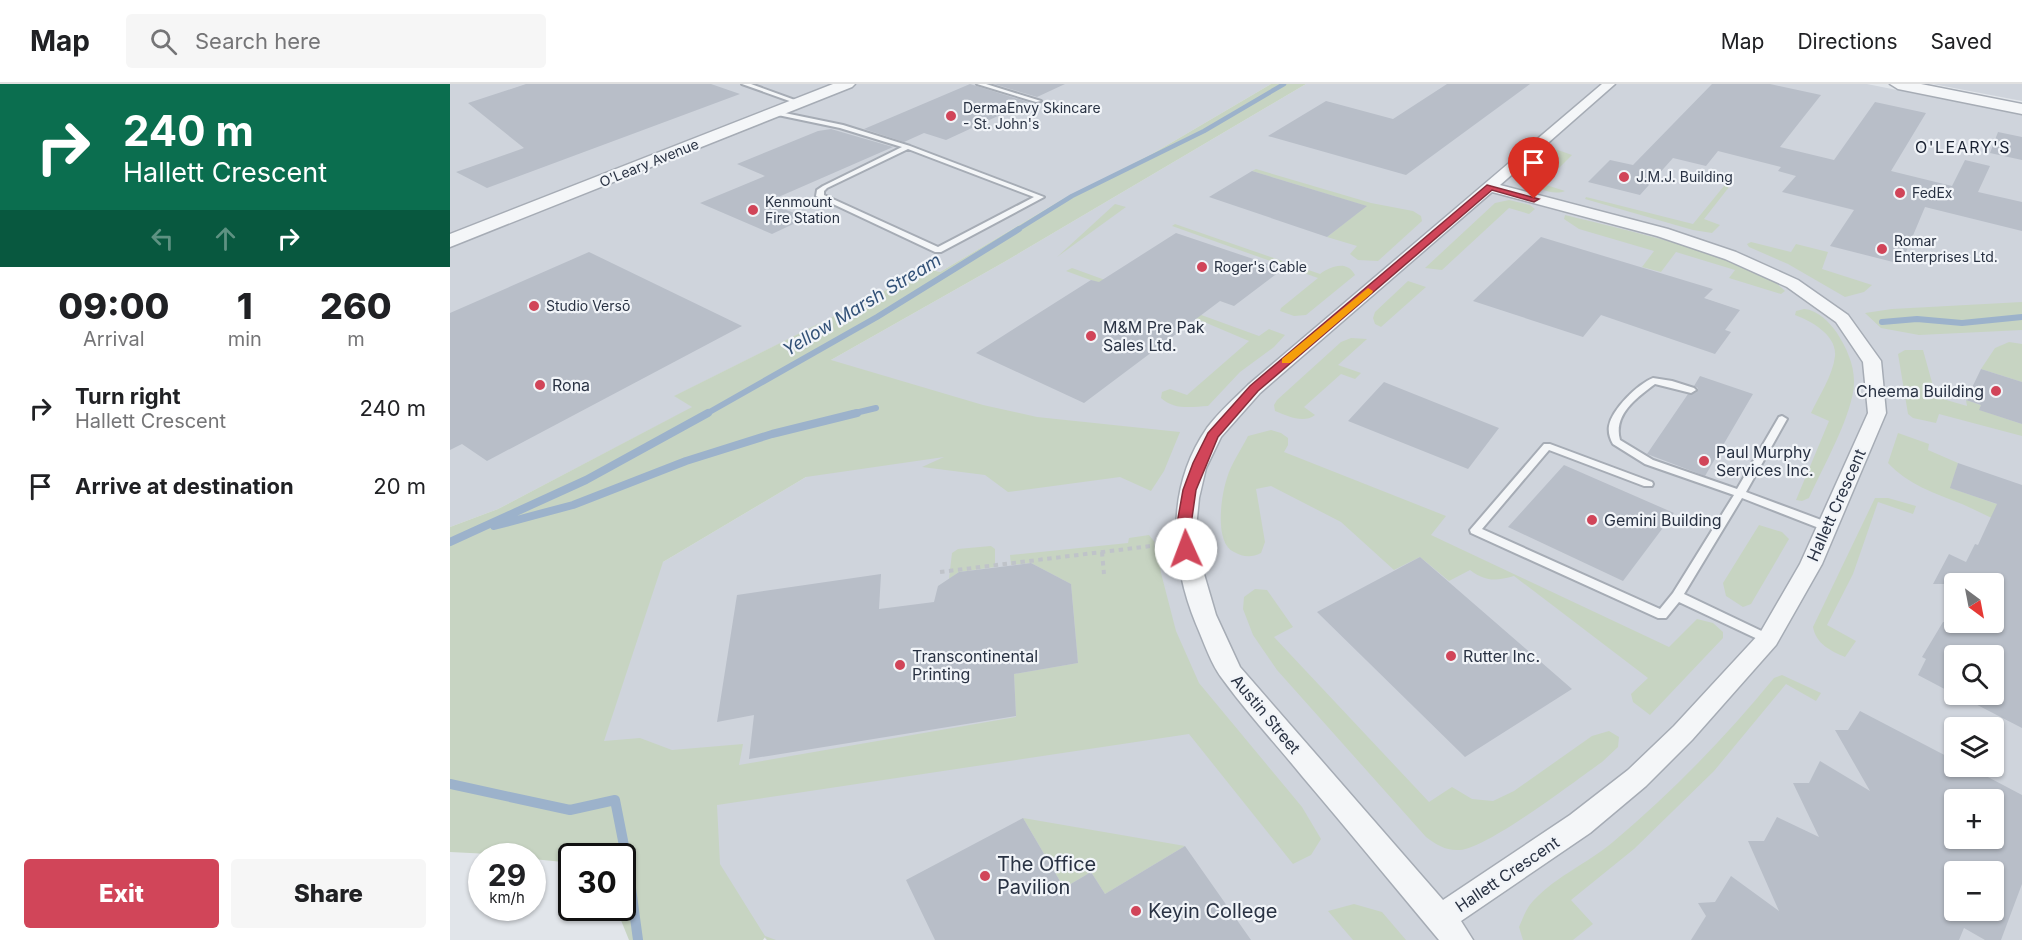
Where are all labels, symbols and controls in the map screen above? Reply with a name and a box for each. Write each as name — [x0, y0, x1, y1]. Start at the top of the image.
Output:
search box — [126, 14, 546, 68]
text: Map — [30, 24, 90, 58]
icon: search — [147, 25, 180, 58]
text: Search here — [195, 28, 321, 54]
text: Map — [1721, 29, 1764, 54]
text: Directions — [1797, 29, 1898, 54]
text: Saved — [1931, 29, 1992, 54]
place label: DermaEnvy Skincare - St. John's — [963, 99, 1101, 132]
text: 240 m — [123, 105, 254, 156]
icon: right — [24, 108, 102, 186]
marker: DermaEnvy Skincare - St. John's — [944, 109, 958, 123]
street label: O'Leary Avenue — [597, 135, 701, 190]
pin — [1508, 137, 1559, 199]
district label: O'LEARY'S — [1915, 137, 2011, 157]
icon: arrive — [1517, 146, 1550, 179]
text: Hallett Crescent — [123, 156, 327, 189]
place label: J.M.J. Building — [1636, 168, 1733, 185]
marker: J.M.J. Building — [1617, 170, 1631, 184]
place label: FedEx — [1912, 184, 1953, 201]
marker: FedEx — [1893, 186, 1907, 200]
place label: Kenmount Fire Station — [765, 193, 840, 226]
marker: Kenmount Fire Station — [746, 203, 760, 217]
icon: left — [146, 222, 179, 255]
icon: ahead — [209, 222, 242, 255]
icon: right — [272, 222, 305, 255]
place label: Romar Enterprises Ltd. — [1894, 232, 1998, 265]
marker: Romar Enterprises Ltd. — [1875, 242, 1889, 256]
water label: Yellow Marsh Stream — [779, 249, 945, 360]
place label: Roger's Cable — [1214, 258, 1307, 275]
marker: Roger's Cable — [1195, 260, 1209, 274]
text: 09:00 — [58, 284, 169, 328]
text: 1 — [237, 284, 253, 328]
text: 260 — [320, 284, 392, 328]
place label: Studio Versō — [546, 297, 630, 314]
marker: Studio Versō — [527, 299, 541, 313]
place label: M&M Pre Pak Sales Ltd. — [1103, 317, 1205, 355]
text: Arrival — [83, 327, 145, 351]
text: min — [228, 327, 262, 351]
text: m — [347, 327, 365, 351]
marker: M&M Pre Pak Sales Ltd. — [1084, 329, 1098, 343]
place label: Rona — [552, 375, 590, 395]
marker: Rona — [533, 378, 547, 392]
place label: Cheema Building — [1856, 381, 1984, 401]
text: Turn right — [75, 383, 181, 409]
marker: Cheema Building — [1989, 384, 2003, 398]
icon: right — [24, 392, 57, 425]
text: 240 m — [359, 395, 426, 421]
text: Hallett Crescent — [75, 409, 226, 433]
place label: Paul Murphy Services Inc. — [1716, 442, 1814, 480]
street label: Hallett Crescent — [1802, 446, 1870, 564]
marker: Paul Murphy Services Inc. — [1697, 454, 1711, 468]
icon: arrive — [24, 470, 57, 503]
text: Arrive at destination — [75, 473, 294, 499]
text: 20 m — [373, 473, 426, 499]
place label: Gemini Building — [1604, 510, 1722, 530]
marker: Gemini Building — [1585, 513, 1599, 527]
position arrow — [1154, 517, 1218, 581]
north arrow — [1944, 573, 2004, 633]
map controls — [1944, 573, 2004, 921]
button: search — [1944, 645, 2004, 705]
place label: Transcontinental Printing — [912, 646, 1038, 684]
place label: Rutter Inc. — [1463, 646, 1540, 666]
marker: Rutter Inc. — [1444, 649, 1458, 663]
marker: Transcontinental Printing — [893, 658, 907, 672]
street label: Austin Street — [1227, 670, 1305, 758]
button: layers — [1944, 717, 2004, 777]
button: + — [1944, 789, 2004, 849]
street label: Hallett Crescent — [1451, 832, 1563, 916]
speed limit sign: 30 — [558, 843, 636, 921]
place label: The Office Pavilion — [997, 852, 1096, 899]
text: 29 — [488, 857, 526, 893]
button: Exit — [24, 859, 219, 928]
button: Share — [231, 859, 426, 928]
button: − — [1944, 861, 2004, 921]
marker: The Office Pavilion — [978, 869, 992, 883]
text: km/h — [489, 888, 525, 907]
place label: Keyin College — [1148, 899, 1277, 923]
marker: Keyin College — [1129, 904, 1143, 918]

